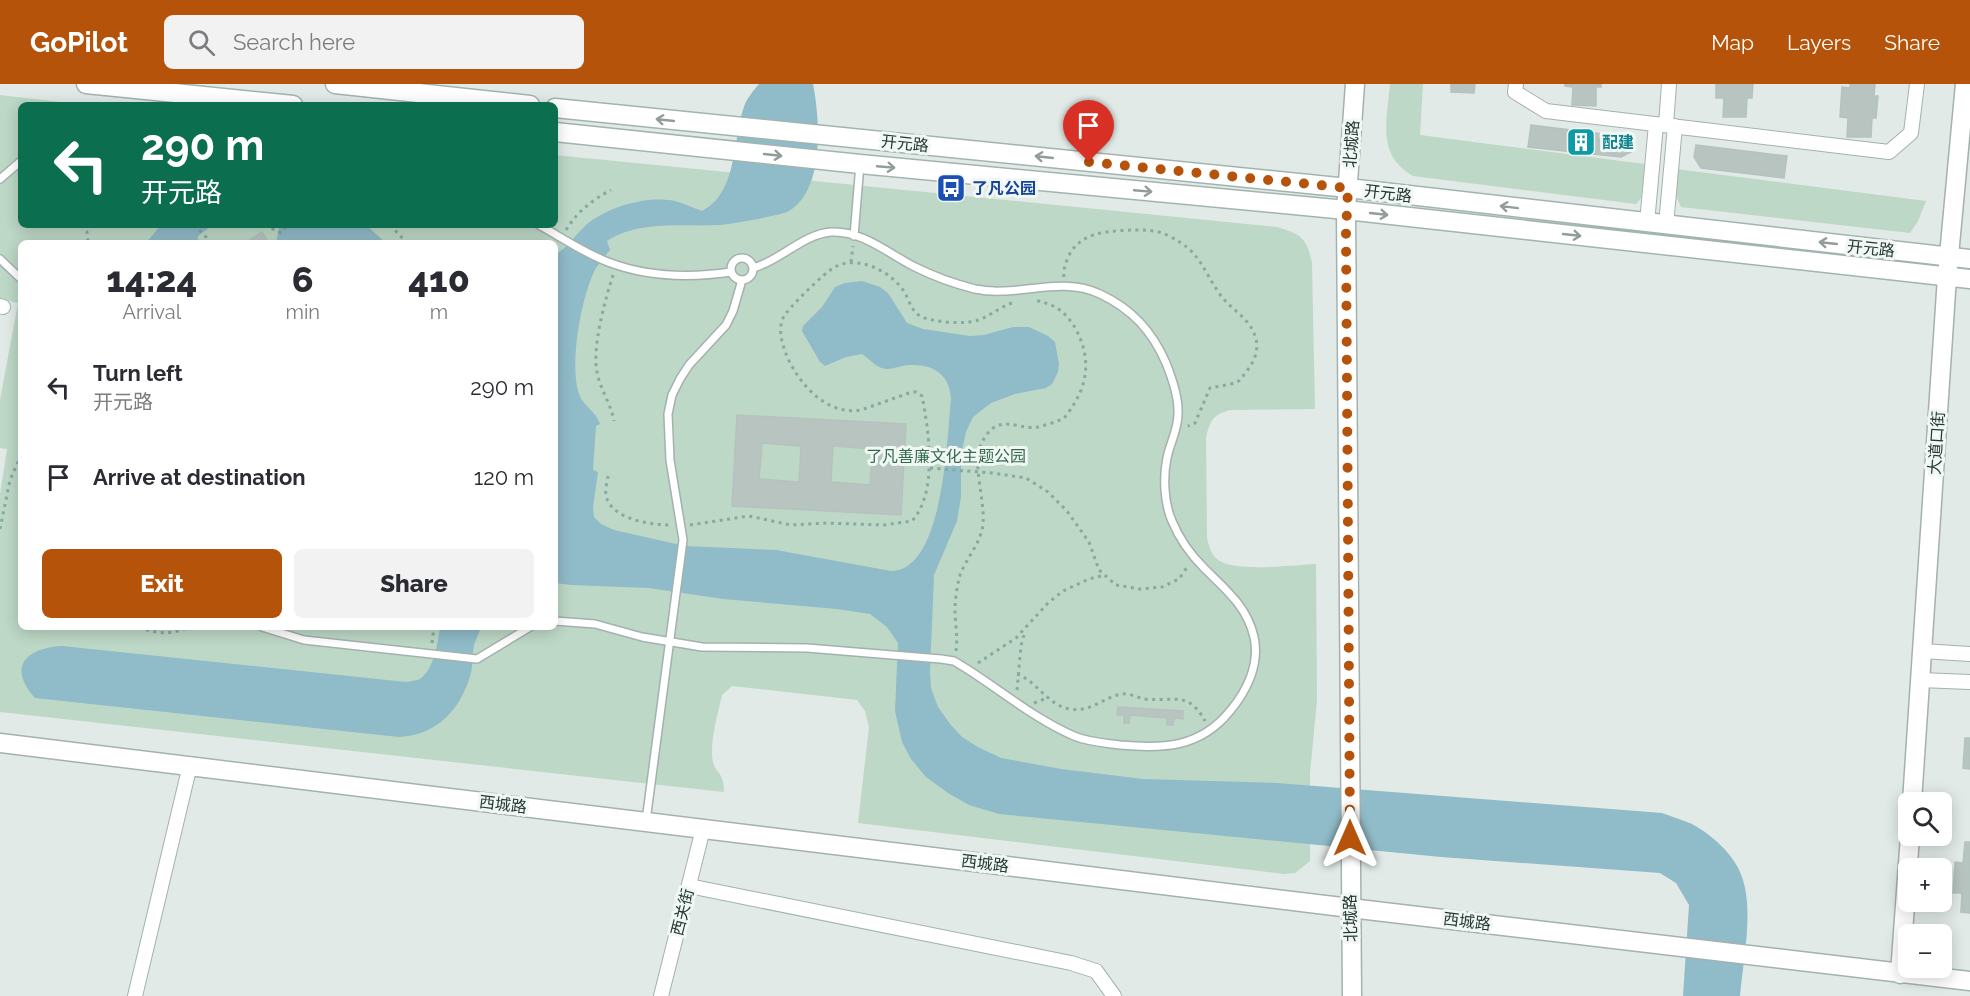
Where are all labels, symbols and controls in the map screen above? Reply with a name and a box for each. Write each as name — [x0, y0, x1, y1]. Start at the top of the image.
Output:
search box — [164, 15, 584, 69]
text: GoPilot — [30, 26, 128, 59]
icon: search — [185, 26, 218, 59]
text: Search here — [233, 29, 355, 55]
text: Map — [1711, 30, 1754, 55]
text: Layers — [1787, 30, 1851, 55]
text: Share — [1884, 30, 1940, 55]
pin — [1063, 100, 1114, 162]
icon: arrive — [1072, 109, 1105, 142]
one-way arrow — [655, 114, 675, 125]
street label: 北城路 — [1340, 119, 1363, 169]
text: 290 m — [141, 121, 264, 170]
icon: left — [42, 126, 120, 204]
building icon: 配建 — [1565, 126, 1597, 158]
street label: 开元路 — [880, 132, 930, 155]
place label: 配建 — [1602, 133, 1634, 152]
one-way arrow — [762, 150, 782, 161]
one-way arrow — [1035, 152, 1055, 163]
one-way arrow — [875, 162, 895, 173]
bus stop icon: 了凡公园 — [935, 172, 967, 204]
text: 开元路 — [141, 177, 222, 208]
place label: 了凡公园 — [972, 179, 1036, 198]
street label: 开元路 — [1363, 181, 1413, 206]
one-way arrow — [1132, 186, 1152, 197]
one-way arrow — [1500, 201, 1520, 212]
one-way arrow — [1368, 208, 1388, 219]
one-way arrow — [1562, 230, 1582, 241]
one-way arrow — [1819, 237, 1839, 248]
street label: 开元路 — [1846, 237, 1896, 260]
text: 14:24 — [106, 258, 197, 300]
text: 6 — [292, 258, 314, 300]
text: 410 — [408, 258, 470, 300]
text: Arrival — [122, 300, 181, 324]
text: min — [286, 300, 320, 324]
text: m — [430, 300, 448, 324]
text: Turn left — [93, 360, 183, 386]
icon: left — [42, 371, 75, 404]
text: 290 m — [470, 374, 534, 400]
text: 开元路 — [93, 390, 153, 414]
street label: 大道口街 — [1925, 410, 1948, 476]
park label: 了凡善廉文化主题公园 — [866, 447, 1026, 466]
icon: arrive — [42, 461, 75, 494]
text: Arrive at destination — [93, 464, 306, 490]
text: 120 m — [474, 464, 534, 490]
button: Exit — [42, 549, 282, 618]
button: Share — [294, 549, 534, 618]
street label: 西城路 — [478, 792, 528, 817]
map controls — [1898, 792, 1952, 978]
button: search — [1898, 792, 1952, 846]
position arrow — [1318, 806, 1382, 870]
street label: 西城路 — [960, 851, 1010, 876]
button: + — [1898, 858, 1952, 912]
street label: 西关街 — [667, 887, 698, 938]
street label: 北城路 — [1341, 894, 1360, 942]
street label: 西城路 — [1442, 909, 1492, 934]
button: − — [1898, 924, 1952, 978]

